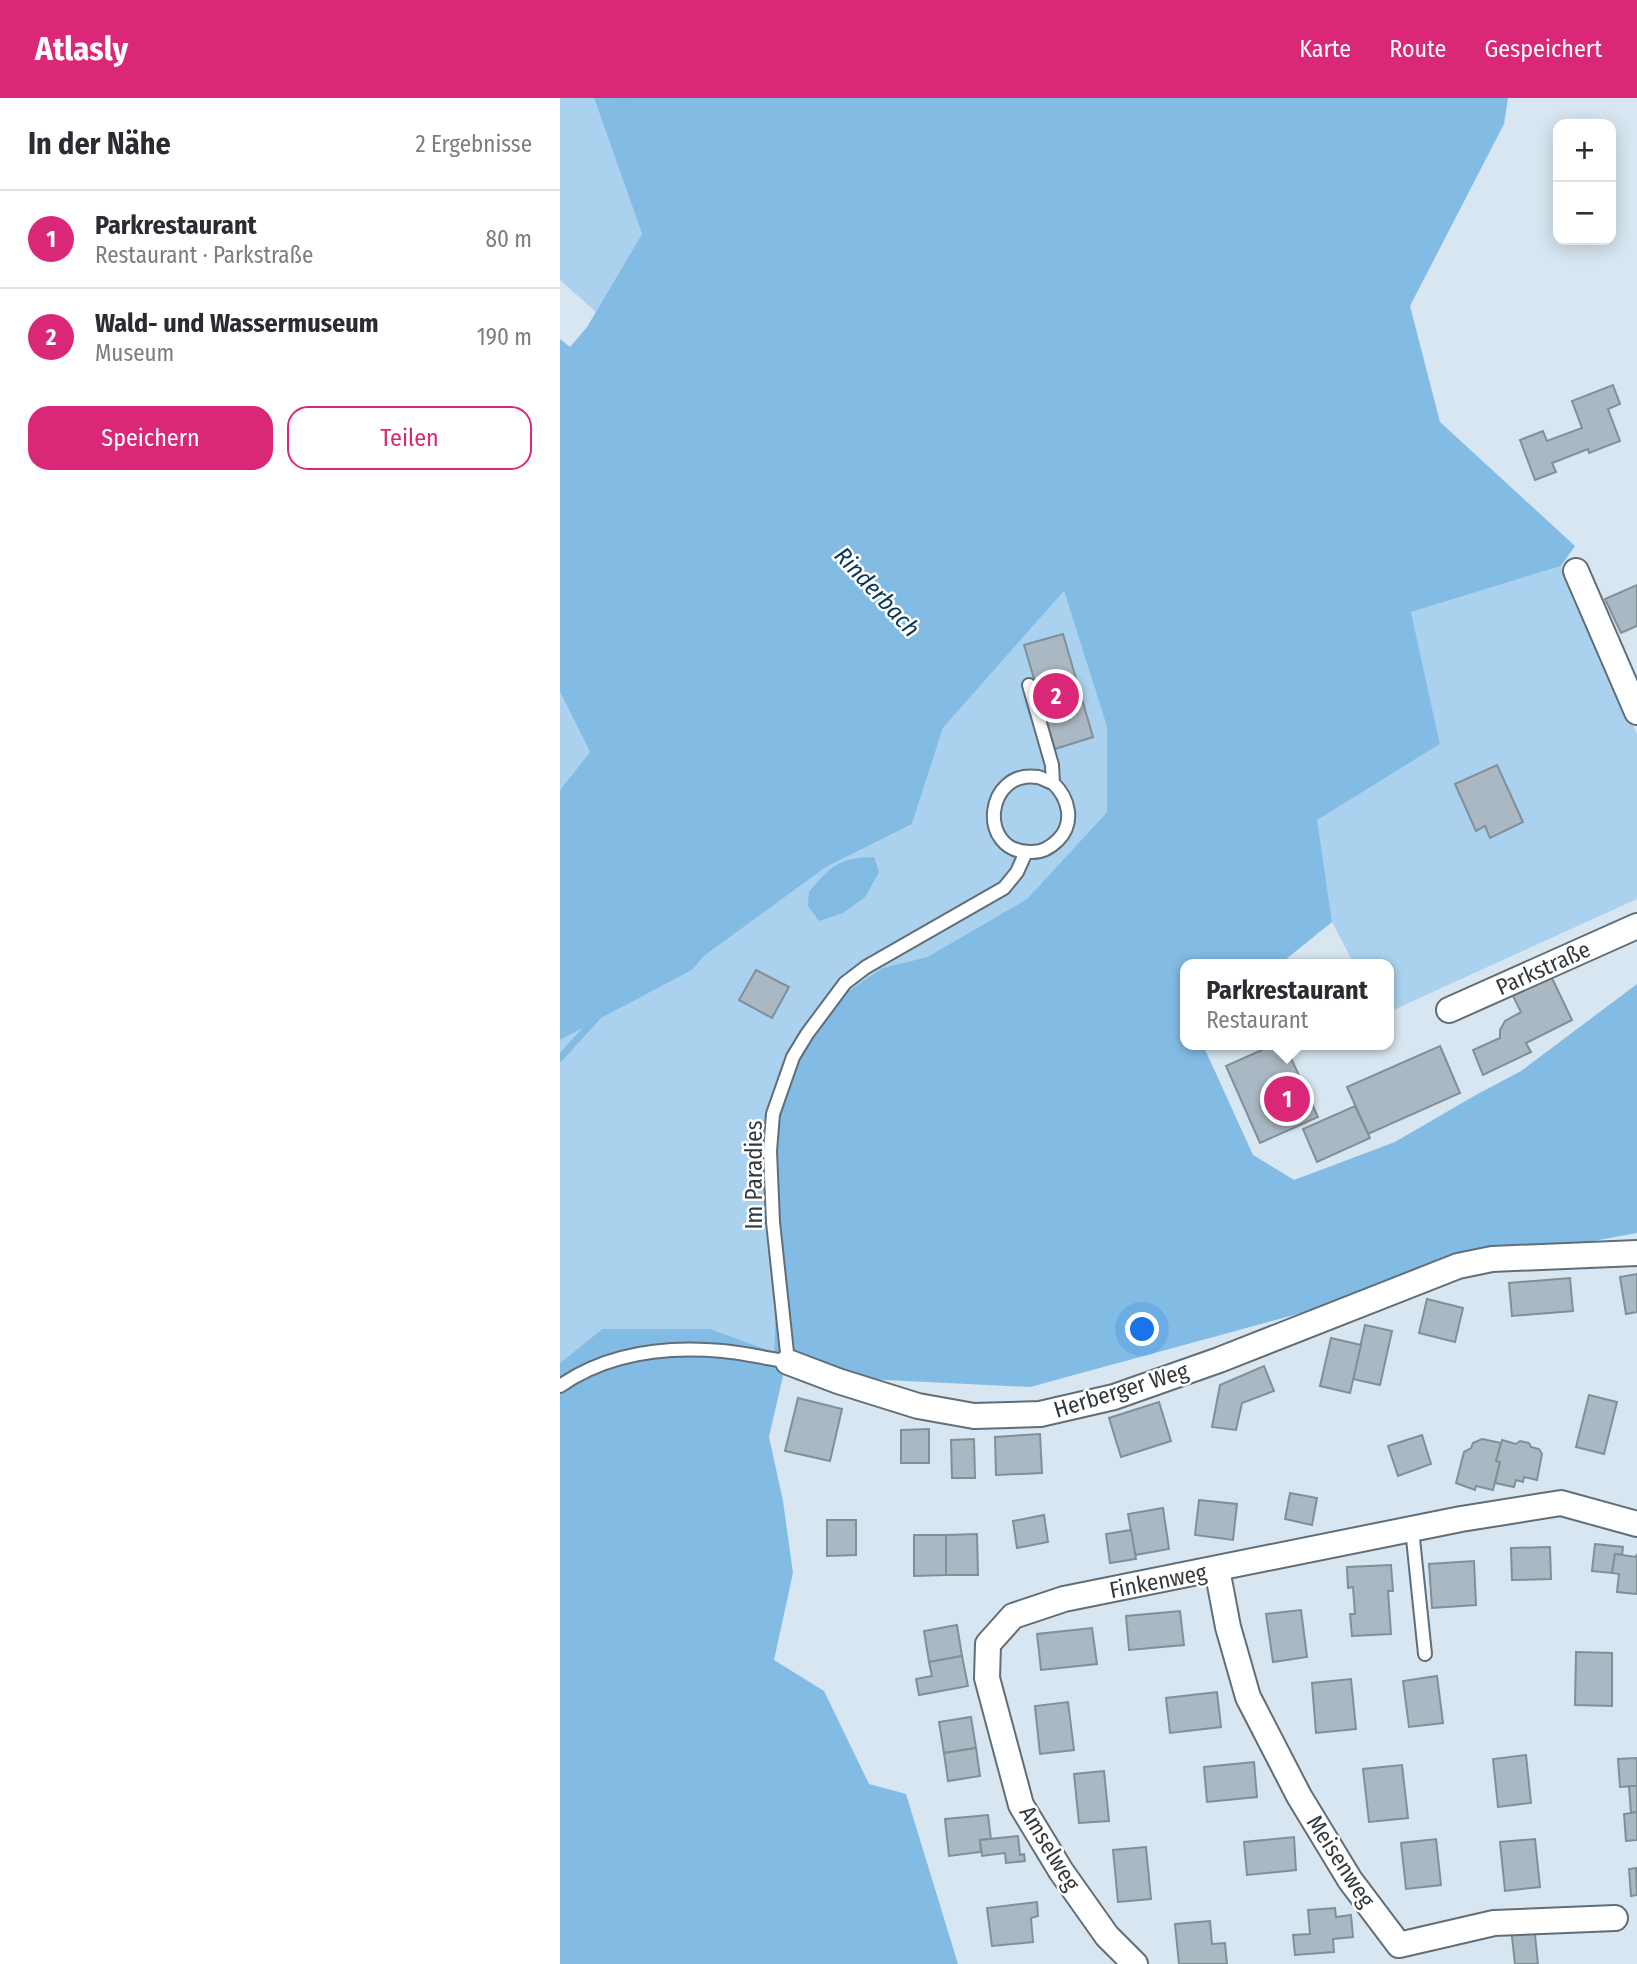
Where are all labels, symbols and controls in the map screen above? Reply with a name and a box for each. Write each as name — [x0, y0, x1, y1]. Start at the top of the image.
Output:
text: Atlasly — [35, 29, 128, 69]
text: Karte — [1299, 35, 1351, 63]
text: Route — [1389, 35, 1446, 63]
text: Gespeichert — [1484, 35, 1602, 63]
map controls — [1553, 119, 1616, 245]
button: + — [1553, 119, 1616, 182]
text: In der Nähe — [28, 126, 171, 162]
text: 2 Ergebnisse — [415, 130, 532, 158]
button: − — [1553, 182, 1616, 245]
text: Parkrestaurant — [95, 210, 257, 241]
text: 1 — [46, 225, 56, 253]
text: 80 m — [485, 225, 532, 253]
text: Restaurant · Parkstraße — [95, 241, 313, 269]
text: Wald- und Wassermuseum — [95, 308, 379, 339]
text: 2 — [46, 323, 56, 351]
text: 190 m — [477, 323, 532, 351]
text: Museum — [95, 339, 174, 367]
button: Speichern — [28, 406, 273, 470]
button: Teilen — [287, 406, 532, 470]
water label: Rinderbach — [829, 542, 925, 642]
pin: 2 — [1033, 670, 1079, 722]
street label: Parkstraße — [1491, 935, 1595, 1001]
popup — [1180, 959, 1394, 1050]
text: Parkrestaurant — [1206, 975, 1368, 1006]
text: Restaurant — [1206, 1006, 1308, 1034]
pin: 1 — [1264, 1073, 1310, 1125]
street label: Im Paradies — [740, 1120, 768, 1230]
your location — [1125, 1312, 1159, 1346]
street label: Herberger Weg — [1050, 1356, 1192, 1424]
street label: Finkenweg — [1107, 1558, 1209, 1604]
street label: Amselweg — [1014, 1800, 1086, 1896]
street label: Meisenweg — [1301, 1810, 1381, 1912]

